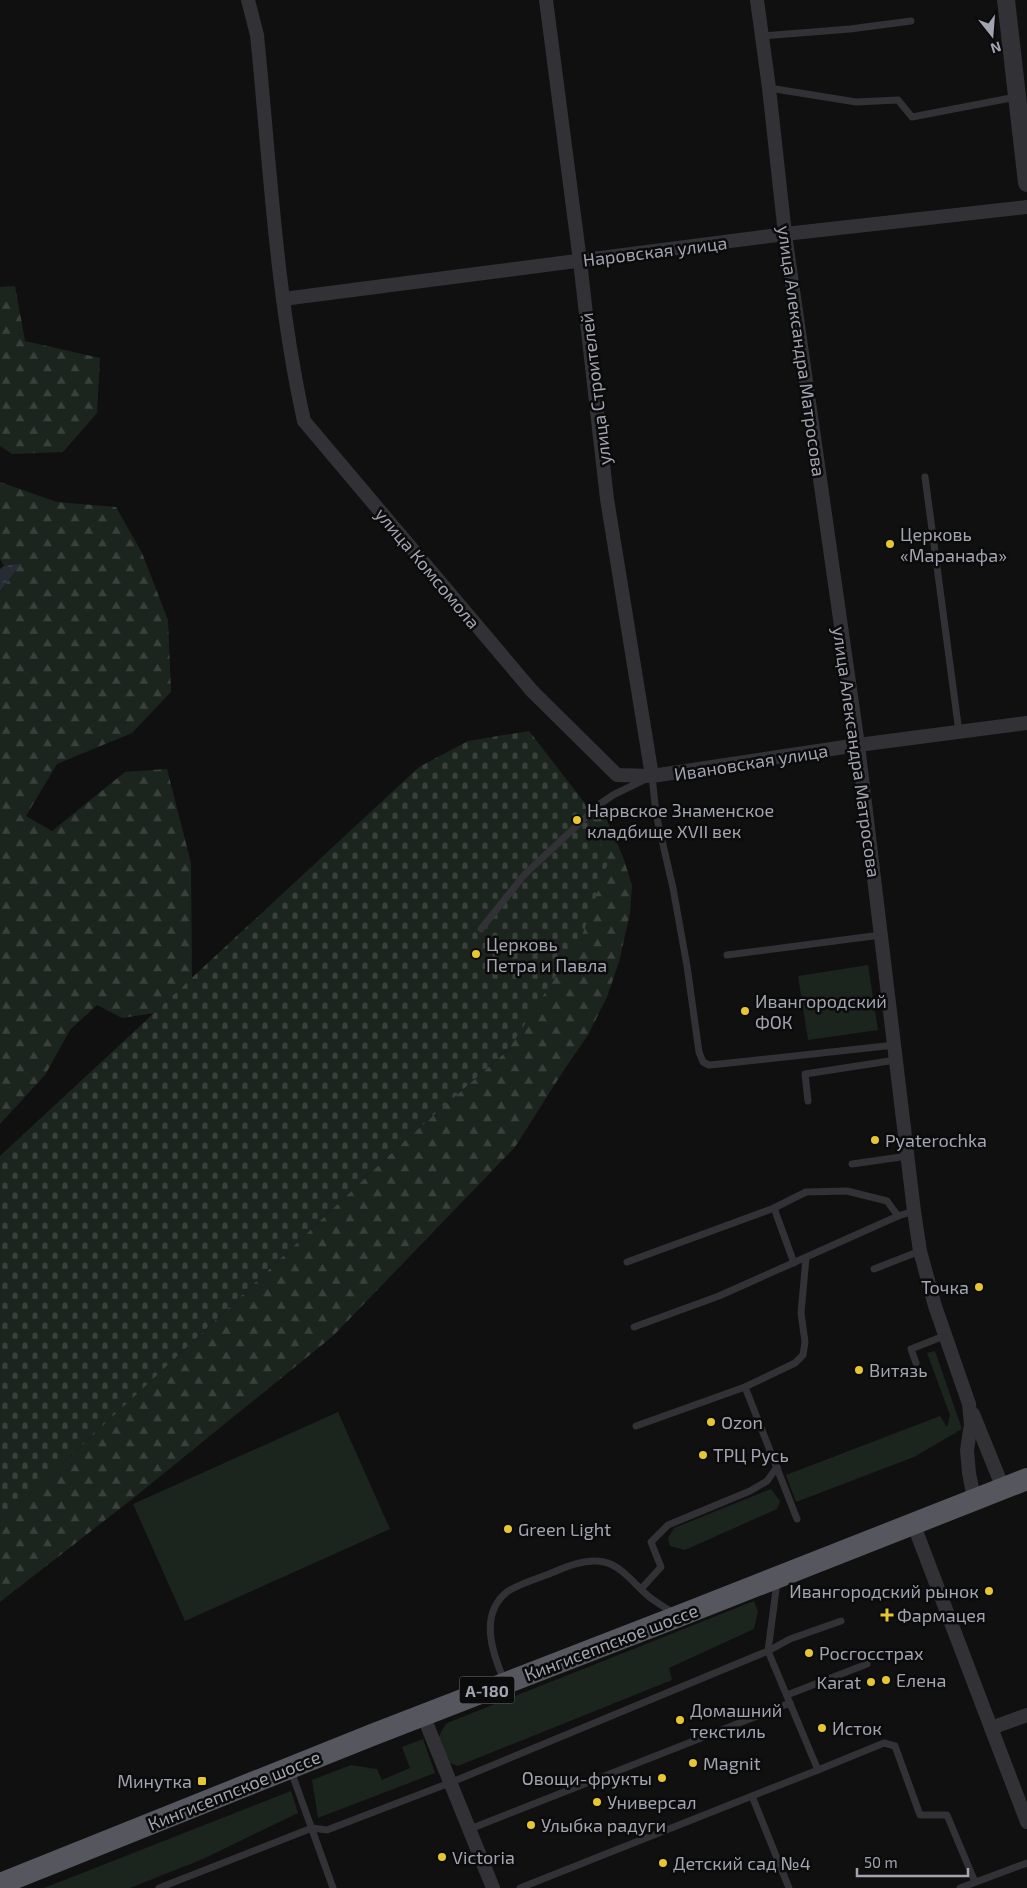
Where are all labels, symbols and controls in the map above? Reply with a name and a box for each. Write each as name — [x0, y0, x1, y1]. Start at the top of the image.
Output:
north arrow — [967, 10, 1017, 60]
text: N — [989, 38, 1003, 58]
street label: улица Александра Матросова — [773, 224, 831, 478]
street label: Наровская улица — [582, 231, 728, 271]
street label: улица Строителей — [575, 311, 615, 467]
street label: улица Комсомола — [371, 503, 485, 633]
place label: Церковь «Маранафа» — [900, 523, 1007, 566]
marker: Церковь «Маранафа» — [884, 538, 896, 550]
street label: улица Александра Матросова — [828, 625, 886, 879]
street label: Ивановская улица — [672, 739, 830, 785]
place label: Нарвское Знаменское кладбище XVII век — [587, 799, 774, 842]
marker: Нарвское Знаменское кладбище XVII век — [571, 814, 583, 826]
place label: Церковь Петра и Павла — [486, 933, 607, 976]
marker: Церковь Петра и Павла — [470, 948, 482, 960]
place label: Ивангородский ФОК — [755, 990, 887, 1033]
marker: Ивангородский ФОК — [739, 1005, 751, 1017]
place label: Pyaterochka — [885, 1129, 987, 1151]
marker: Pyaterochka — [869, 1134, 881, 1146]
place label: Точка — [921, 1276, 969, 1298]
marker: Точка — [973, 1281, 985, 1293]
place label: Витязь — [869, 1359, 928, 1381]
marker: Витязь — [853, 1364, 865, 1376]
place label: Ozon — [721, 1411, 763, 1433]
marker: Ozon — [705, 1416, 717, 1428]
place label: ТРЦ Русь — [713, 1444, 789, 1466]
marker: ТРЦ Русь — [697, 1449, 709, 1461]
place label: Green Light — [518, 1518, 611, 1540]
marker: Green Light — [502, 1523, 514, 1535]
place label: Ивангородский рынок — [789, 1580, 979, 1602]
marker: Ивангородский рынок — [983, 1585, 995, 1597]
street label: Кингисеппское шоссе — [521, 1599, 701, 1685]
place label: Фармацея — [897, 1604, 986, 1626]
marker: Фармацея — [881, 1609, 893, 1621]
place label: Росгосстрах — [819, 1642, 924, 1664]
marker: Росгосстрах — [803, 1647, 815, 1659]
place label: Елена — [896, 1669, 946, 1691]
place label: Karat — [817, 1671, 861, 1693]
marker: Елена — [880, 1674, 892, 1686]
road number: А-180 — [460, 1676, 514, 1704]
marker: Karat — [865, 1676, 877, 1688]
place label: Домашний текстиль — [690, 1699, 782, 1742]
marker: Домашний текстиль — [674, 1714, 686, 1726]
place label: Исток — [832, 1717, 882, 1739]
marker: Исток — [816, 1722, 828, 1734]
street label: Кингисеппское шоссе — [144, 1745, 324, 1835]
place label: Magnit — [703, 1752, 761, 1774]
marker: Magnit — [687, 1757, 699, 1769]
place label: Овощи-фрукты — [522, 1767, 652, 1789]
place label: Минутка — [117, 1770, 192, 1792]
marker: Овощи-фрукты — [656, 1772, 668, 1784]
marker: Минутка — [196, 1775, 208, 1787]
place label: Универсал — [607, 1791, 697, 1813]
marker: Универсал — [591, 1796, 603, 1808]
place label: Улыбка радуги — [541, 1814, 666, 1836]
marker: Улыбка радуги — [525, 1819, 537, 1831]
place label: Victoria — [452, 1846, 515, 1868]
scale bar — [857, 1846, 968, 1878]
marker: Victoria — [436, 1851, 448, 1863]
place label: Детский сад №4 — [673, 1852, 811, 1874]
text: 50 m — [864, 1853, 898, 1871]
marker: Детский сад №4 — [657, 1857, 669, 1869]

